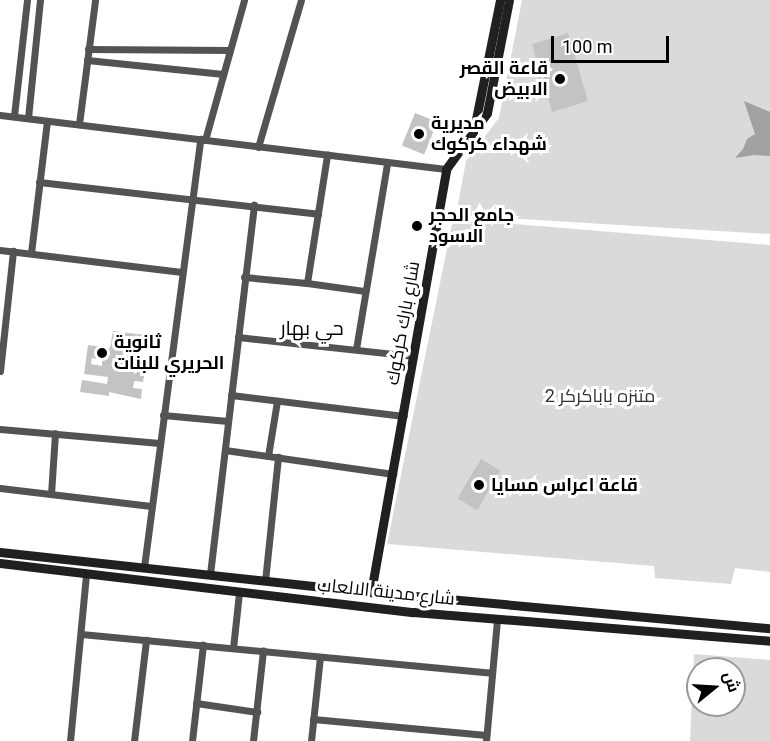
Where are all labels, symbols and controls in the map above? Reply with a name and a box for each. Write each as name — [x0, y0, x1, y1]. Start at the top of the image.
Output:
scale bar — [554, 24, 672, 62]
text: 100 m — [562, 36, 613, 57]
place label: قاعة القصر الابيض — [460, 58, 548, 100]
marker: قاعة القصر الابيض — [553, 72, 567, 86]
place label: مديرية شهداء كركوك — [431, 113, 547, 156]
marker: مديرية شهداء كركوك — [412, 127, 426, 141]
place label: جامع الحجر الاسود — [429, 205, 514, 248]
marker: جامع الحجر الاسود — [410, 219, 424, 233]
street label: شارع بارك كركوك — [381, 259, 425, 387]
district label: حي بهار — [280, 316, 344, 340]
place label: ثانوية الحريري للبنات — [114, 332, 224, 374]
marker: ثانوية الحريري للبنات — [95, 346, 109, 360]
park label: متنزه باباكركر 2 — [545, 385, 655, 407]
place label: قاعة اعراس مسايا — [491, 474, 638, 496]
marker: قاعة اعراس مسايا — [472, 478, 486, 492]
street label: شارع مدينة الالعاب — [316, 574, 456, 610]
north arrow — [686, 657, 746, 717]
text: ش — [719, 669, 744, 695]

